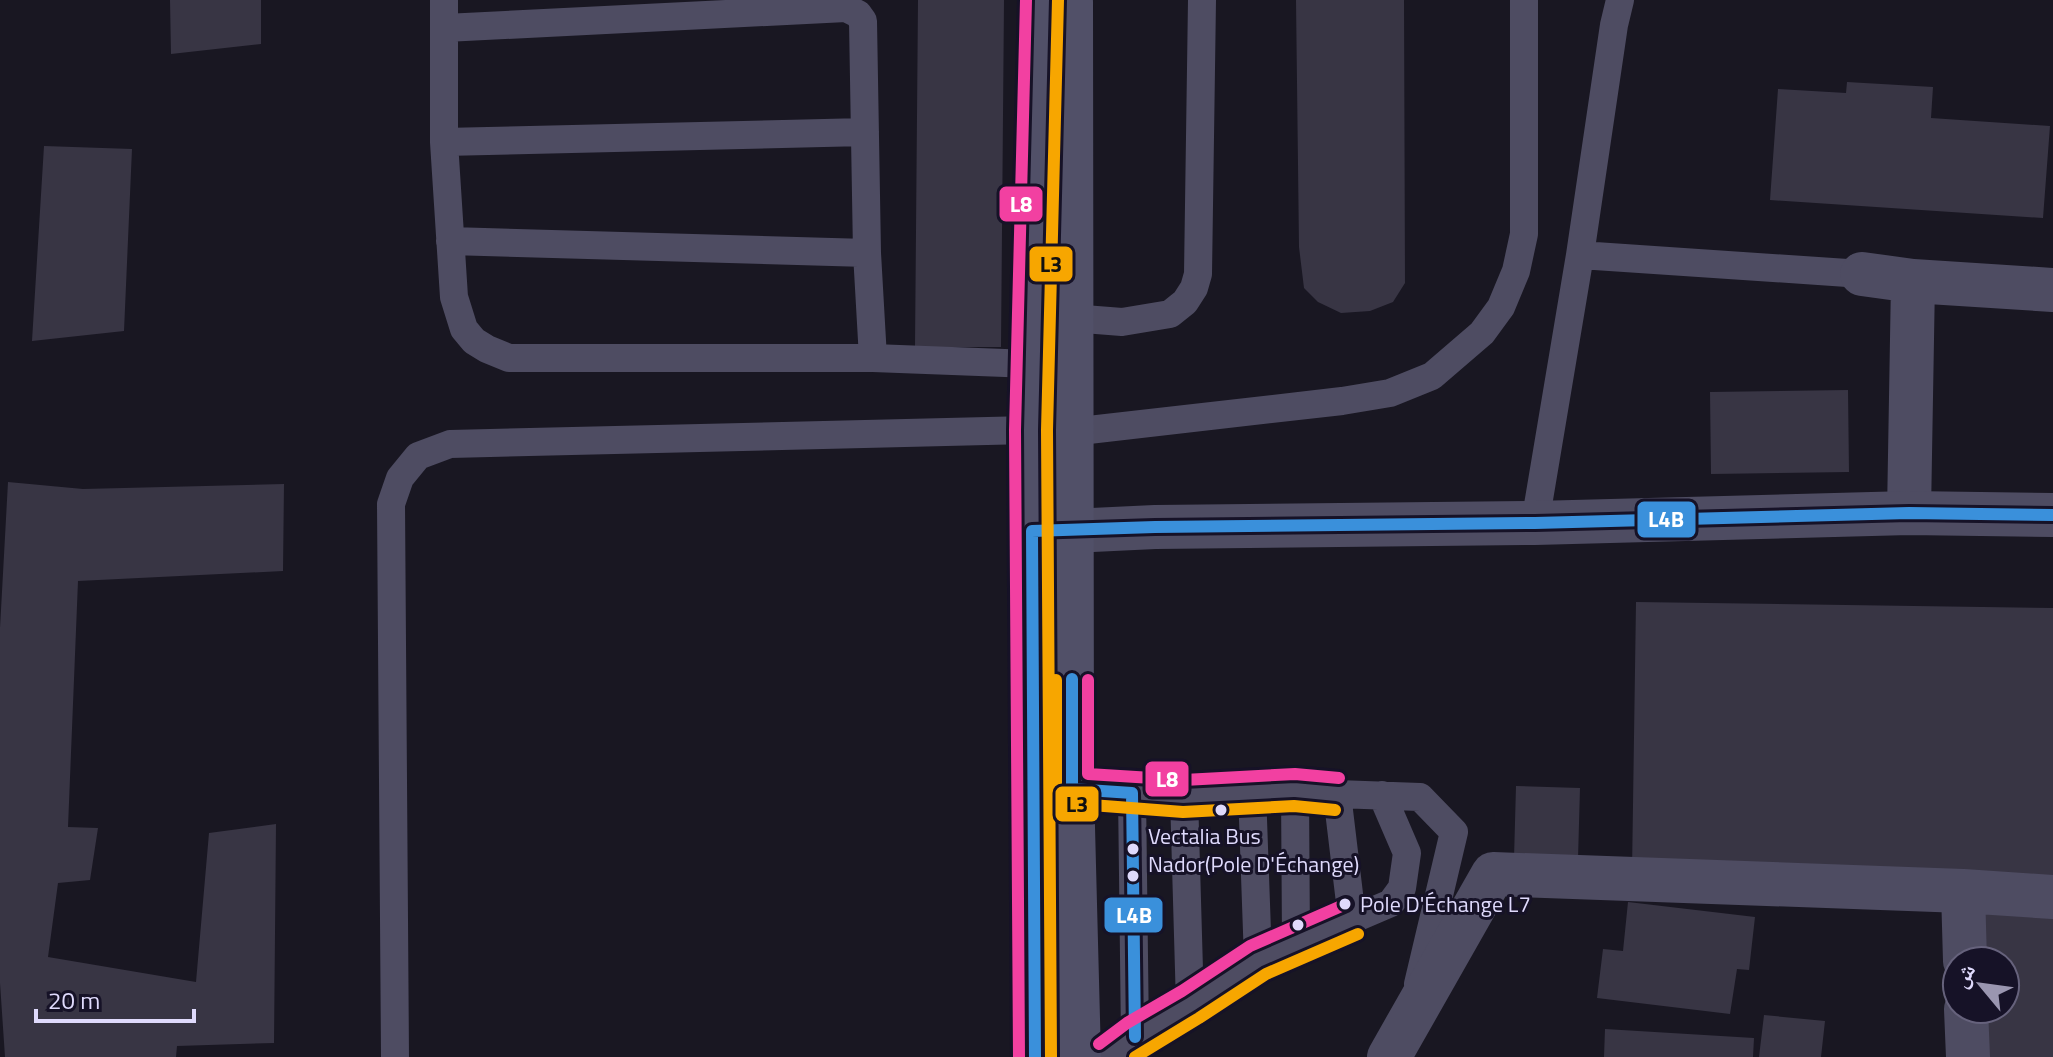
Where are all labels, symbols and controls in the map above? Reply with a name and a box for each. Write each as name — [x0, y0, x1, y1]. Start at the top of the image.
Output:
line badge: L8 — [998, 185, 1044, 223]
text: L8 — [1010, 187, 1032, 221]
line badge: L3 — [1028, 245, 1074, 283]
text: L3 — [1040, 247, 1062, 281]
line badge: L4B — [1636, 500, 1697, 539]
text: L4B — [1648, 502, 1684, 536]
line badge: L8 — [1144, 760, 1190, 798]
text: L8 — [1156, 762, 1178, 796]
line badge: L3 — [1054, 785, 1100, 823]
text: L3 — [1066, 787, 1088, 821]
unlabelled marker — [1213, 802, 1229, 818]
place label: Vectalia Bus Nador(Pole D'Échange) — [1148, 819, 1359, 881]
marker: Vectalia Bus Nador(Pole D'Échange) — [1125, 841, 1141, 857]
unlabelled marker — [1125, 868, 1141, 884]
place label: Pole D'Échange L7 — [1360, 887, 1531, 921]
line badge: L4B — [1103, 896, 1164, 934]
marker: Pole D'Échange L7 — [1337, 896, 1353, 912]
text: L4B — [1116, 898, 1152, 932]
unlabelled marker — [1290, 917, 1306, 933]
north arrow — [1941, 945, 2021, 1025]
text: ش — [1943, 957, 1984, 994]
scale bar — [36, 973, 194, 1023]
text: 20 m — [48, 982, 100, 1018]

